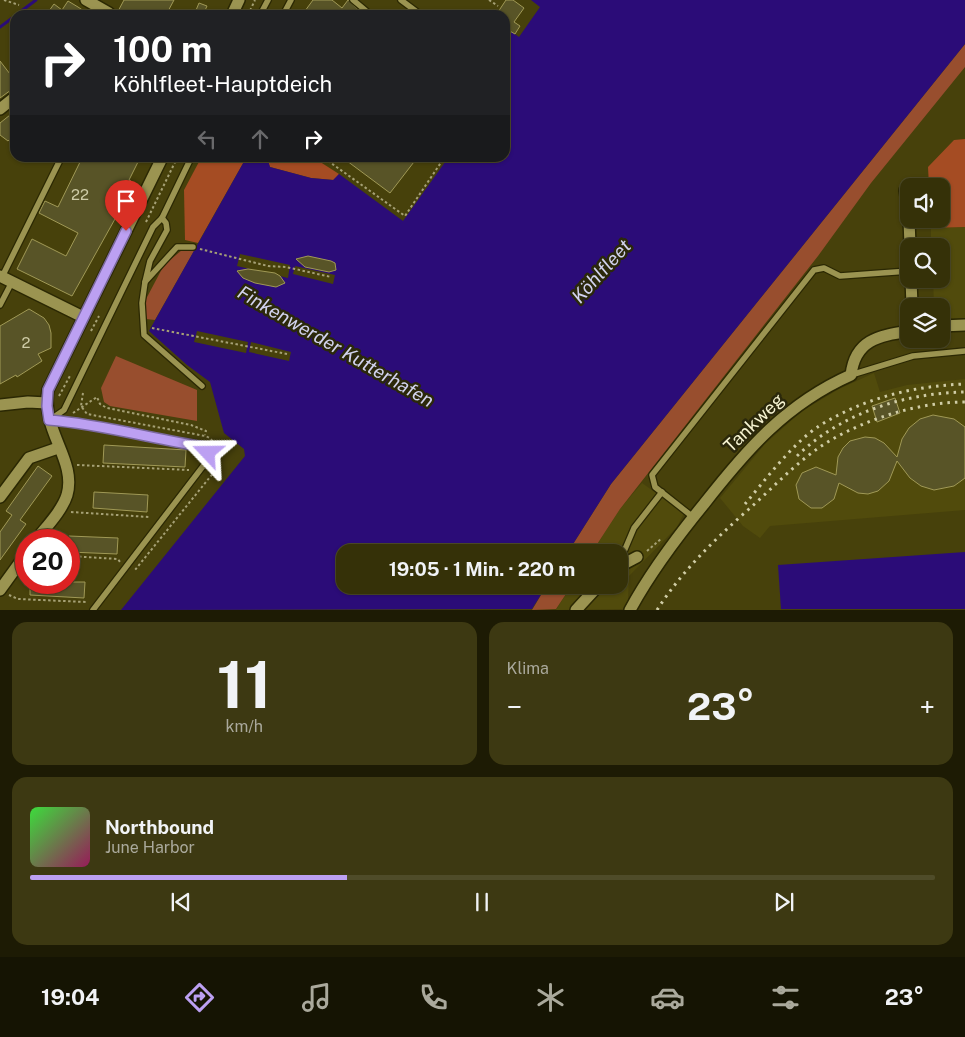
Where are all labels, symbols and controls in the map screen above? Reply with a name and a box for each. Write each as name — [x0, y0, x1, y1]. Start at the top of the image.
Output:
text: 100 m — [113, 29, 212, 70]
icon: right — [30, 30, 95, 95]
text: Köhlfleet-Hauptdeich — [113, 71, 332, 97]
icon: left — [193, 125, 221, 153]
icon: ahead — [246, 125, 274, 153]
icon: right — [299, 125, 327, 153]
map controls — [900, 178, 950, 348]
button: sound — [900, 178, 950, 228]
pin — [105, 180, 147, 231]
house number: 22 — [71, 186, 89, 203]
icon: arrive — [112, 187, 140, 215]
water label: Köhlfleet — [567, 235, 635, 307]
button: search — [900, 238, 950, 288]
water label: Finkenwerder Kutterhafen — [234, 281, 438, 411]
button: layers — [900, 298, 950, 348]
house number: 2 — [22, 334, 31, 351]
street label: Tankweg — [719, 389, 788, 456]
position arrow — [181, 426, 233, 478]
speed limit sign: 20 — [15, 529, 80, 594]
text: 19:05 · 1 Min. · 220 m — [389, 558, 575, 580]
text: 11 — [216, 646, 272, 723]
text: Klima — [507, 659, 549, 678]
text: 23° — [687, 684, 754, 729]
text: − — [507, 690, 522, 723]
text: + — [919, 690, 935, 723]
text: km/h — [225, 717, 263, 736]
text: Northbound — [105, 816, 214, 838]
text: June Harbor — [105, 838, 195, 857]
icon: previous — [167, 888, 195, 916]
icon: pause — [468, 888, 496, 916]
icon: next — [770, 888, 798, 916]
icon: directions — [182, 980, 217, 1015]
icon: music — [299, 980, 334, 1015]
icon: phone — [416, 980, 451, 1015]
icon: climate — [533, 980, 568, 1015]
icon: car — [650, 980, 685, 1015]
icon: filters — [768, 980, 803, 1015]
text: 19:04 — [41, 984, 99, 1010]
text: 23° — [885, 984, 924, 1010]

